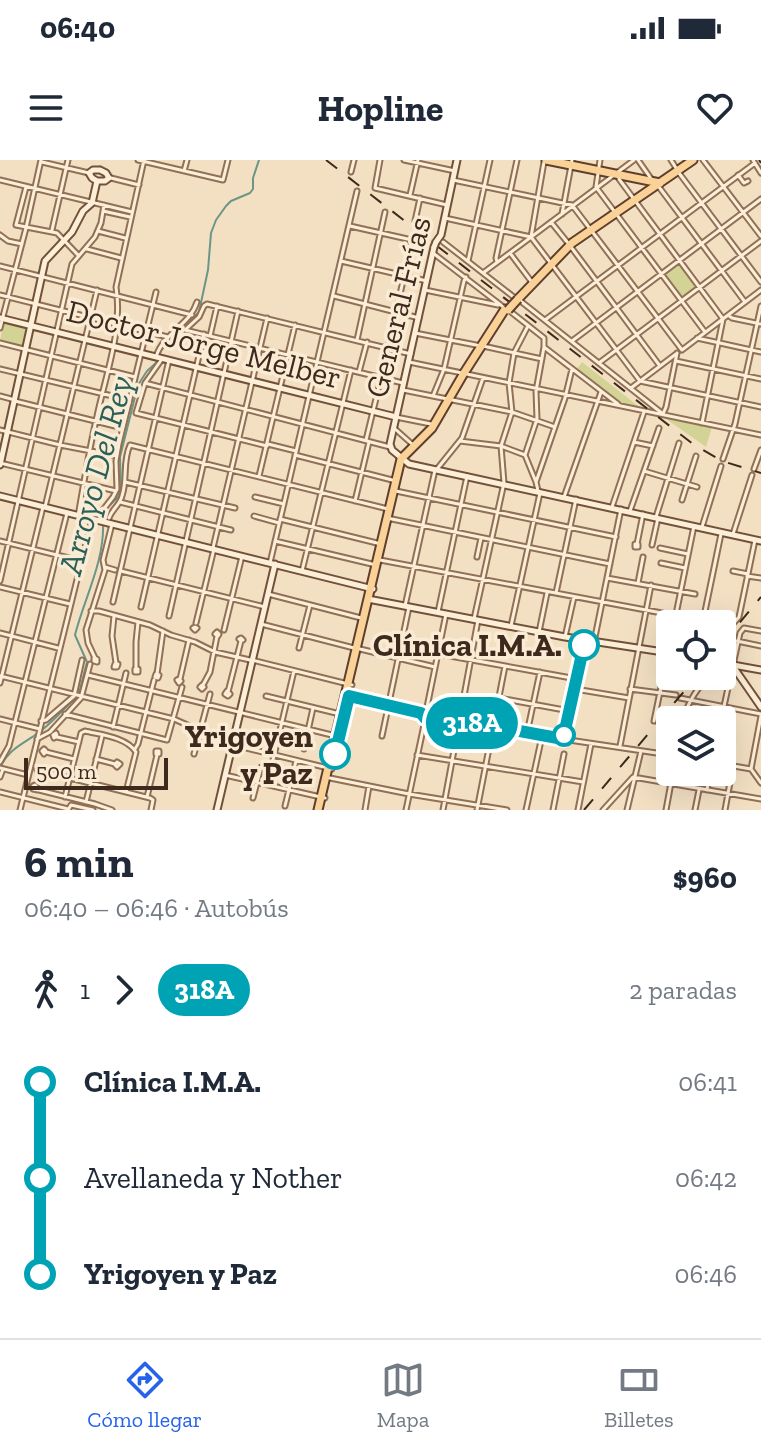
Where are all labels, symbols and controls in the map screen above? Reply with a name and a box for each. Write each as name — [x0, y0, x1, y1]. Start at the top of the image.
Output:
text: 06:40 — [40, 10, 115, 46]
icon: menu — [24, 86, 68, 130]
icon: heart — [693, 86, 737, 130]
text: Hopline — [318, 87, 443, 130]
street label: General Frías — [357, 213, 439, 401]
street label: Doctor Jorge Melber — [63, 291, 345, 397]
water label: Arroyo Del Rey — [49, 371, 142, 580]
map controls — [656, 610, 736, 786]
button: locate — [656, 610, 736, 690]
place label: Clínica I.M.A. — [373, 626, 562, 664]
marker: Clínica I.M.A. — [569, 630, 599, 660]
line badge: 318A — [416, 697, 528, 749]
text: 318A — [442, 706, 502, 739]
button: layers — [656, 706, 736, 786]
place label: Yrigoyen y Paz — [185, 717, 313, 792]
unlabelled marker — [553, 724, 575, 746]
marker: Yrigoyen y Paz — [320, 739, 350, 769]
scale bar — [24, 754, 168, 790]
text: 500 m — [36, 758, 97, 785]
text: 6 min — [24, 835, 134, 888]
text: $960 — [673, 860, 737, 896]
text: 06:40 – 06:46 · Autobús — [24, 892, 289, 924]
icon: walk — [24, 968, 68, 1012]
icon: forward — [102, 968, 146, 1012]
text: 318A — [174, 973, 234, 1006]
text: 1 — [80, 974, 90, 1006]
text: 2 paradas — [629, 974, 737, 1006]
text: Clínica I.M.A. — [84, 1064, 261, 1100]
text: 06:41 — [678, 1066, 737, 1098]
text: Avellaneda y Nother — [84, 1160, 343, 1196]
text: 06:42 — [675, 1162, 737, 1194]
text: Yrigoyen y Paz — [84, 1256, 277, 1292]
text: 06:46 — [675, 1258, 737, 1290]
tab: Cómo llegar — [87, 1358, 202, 1433]
tab: Mapa — [377, 1358, 429, 1433]
tab: Billetes — [604, 1358, 674, 1433]

